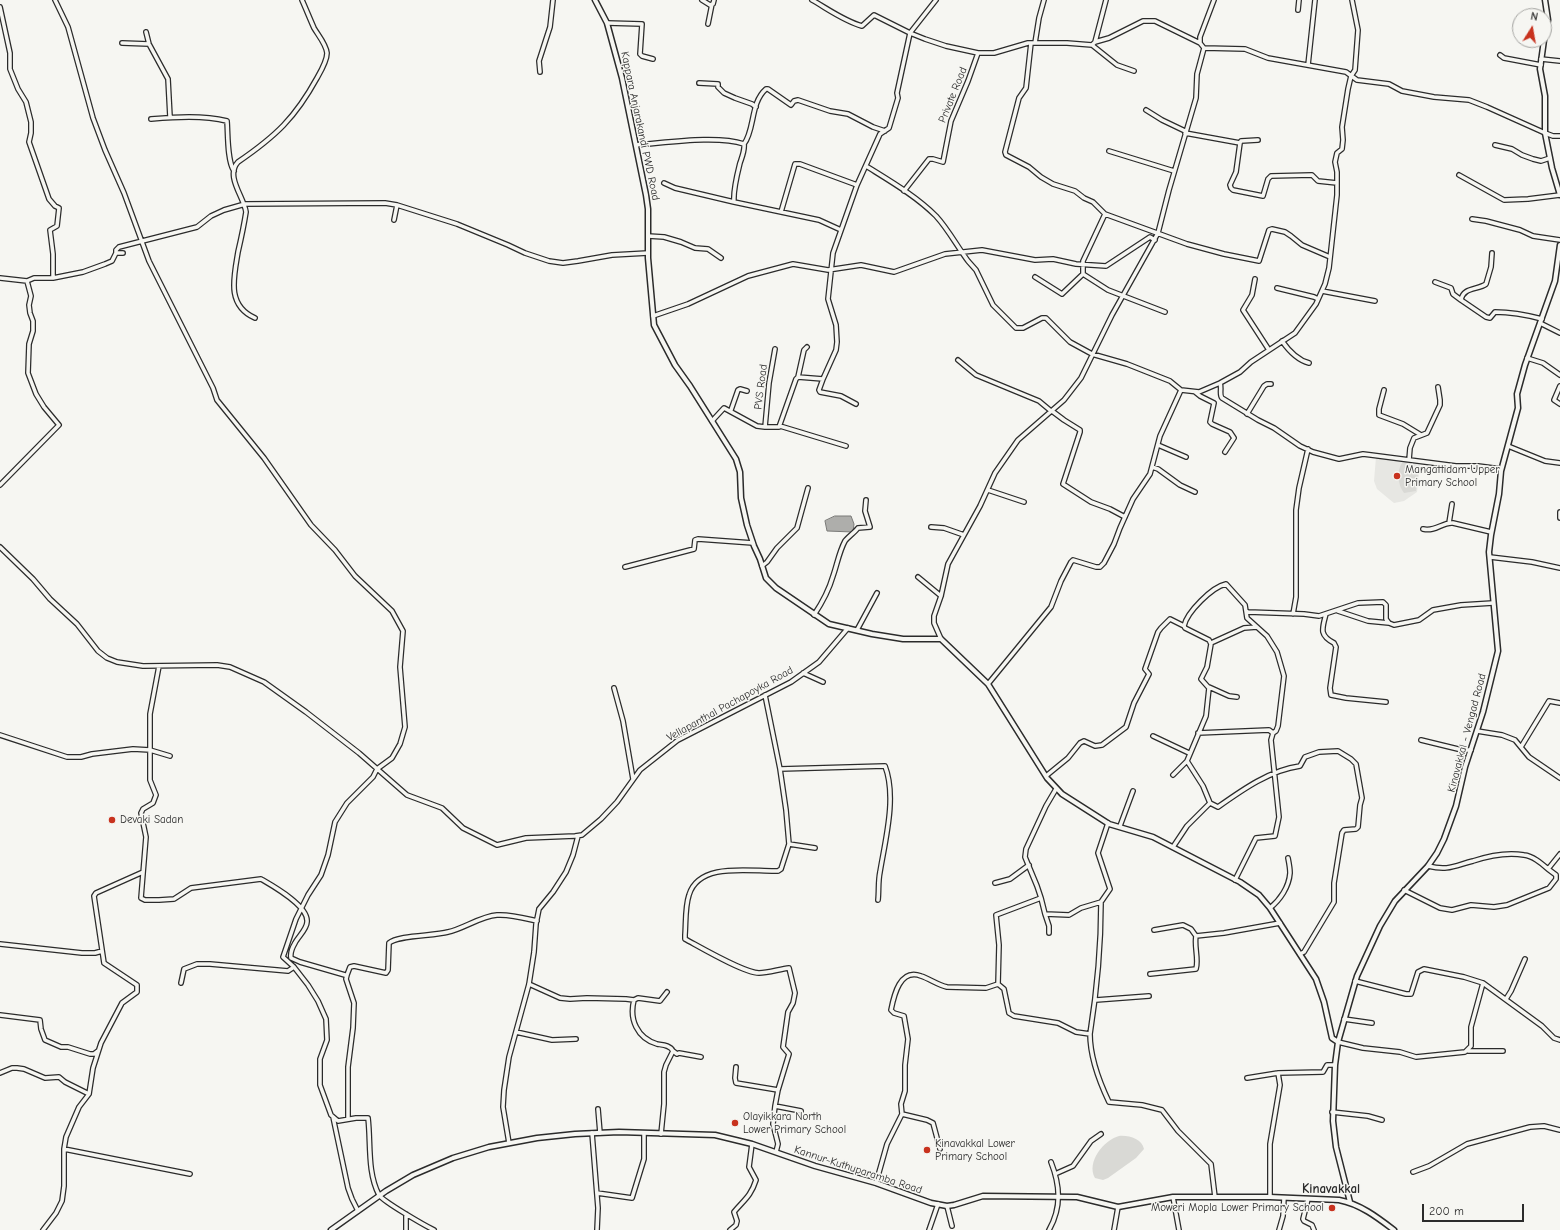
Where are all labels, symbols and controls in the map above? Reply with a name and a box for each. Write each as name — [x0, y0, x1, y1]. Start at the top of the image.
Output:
north arrow — [1512, 8, 1552, 48]
text: N — [1529, 10, 1539, 24]
street label: Kappara Anjarakandi PWD Road — [618, 50, 662, 202]
street label: Private Road — [936, 65, 970, 125]
street label: PVS Road — [752, 364, 770, 410]
place label: Mangattidam Upper Primary School — [1405, 463, 1500, 489]
marker: Mangattidam Upper Primary School — [1392, 471, 1402, 481]
street label: Vellapanthal Pachapoyka Road — [664, 664, 796, 744]
street label: Kinavakkal - Vengad Road — [1445, 672, 1489, 794]
place label: Devaki Sadan — [120, 813, 183, 827]
marker: Devaki Sadan — [107, 815, 117, 825]
place label: Olayikkara North Lower Primary School — [743, 1110, 846, 1136]
marker: Olayikkara North Lower Primary School — [730, 1118, 740, 1128]
place label: Kinavakkal Lower Primary School — [935, 1137, 1015, 1163]
street label: Kannur-Kuthuparamba Road — [792, 1143, 924, 1197]
marker: Kinavakkal Lower Primary School — [922, 1145, 932, 1155]
district label: Kinavakkal — [1302, 1181, 1360, 1197]
scale bar — [1424, 1196, 1526, 1222]
place label: Moweri Mopla Lower Primary School — [1151, 1201, 1324, 1215]
marker: Moweri Mopla Lower Primary School — [1327, 1203, 1337, 1213]
text: 200 m — [1429, 1204, 1464, 1218]

